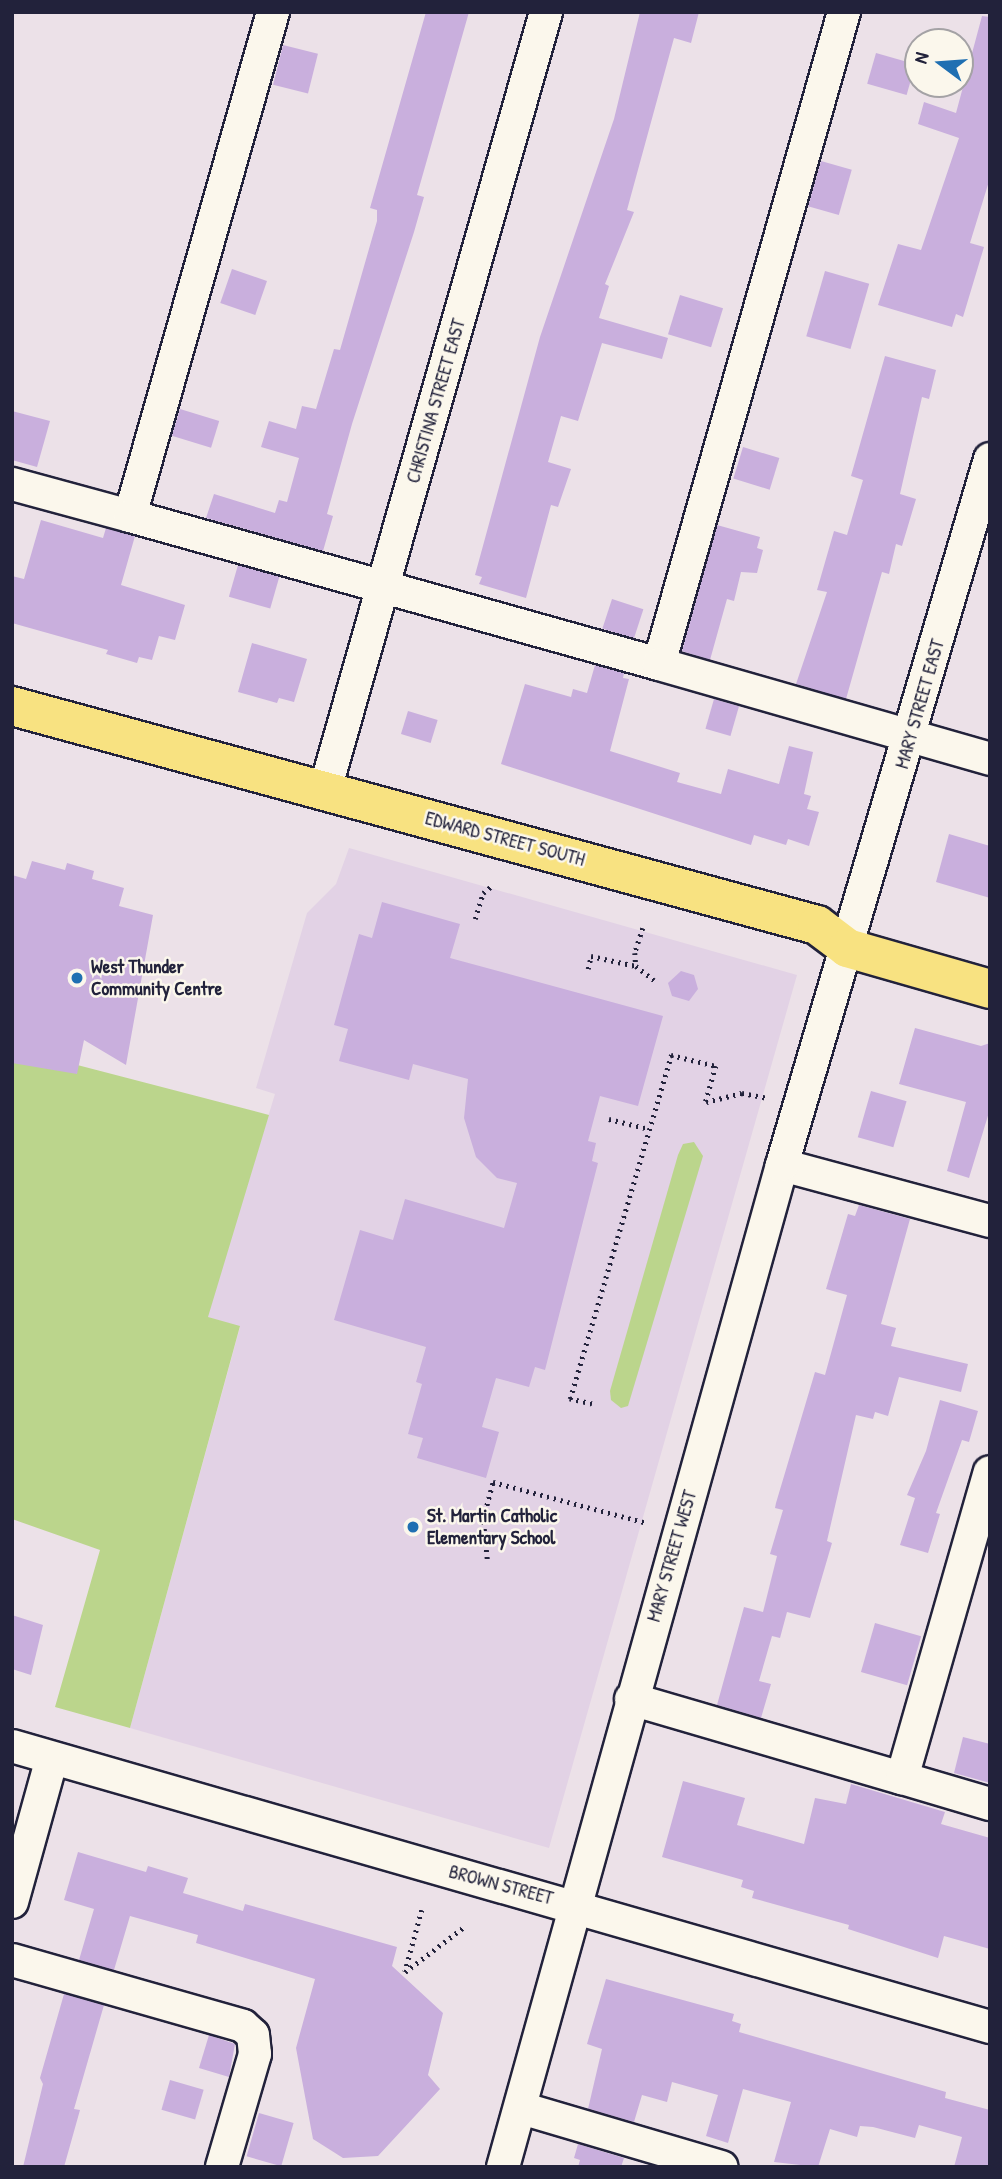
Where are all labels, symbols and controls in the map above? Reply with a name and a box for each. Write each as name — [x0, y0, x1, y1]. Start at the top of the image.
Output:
north arrow — [904, 28, 974, 98]
text: N — [907, 49, 935, 66]
street label: CHRISTINA STREET EAST — [402, 316, 470, 486]
street label: MARY STREET EAST — [891, 637, 949, 771]
street label: EDWARD STREET SOUTH — [423, 807, 587, 871]
place label: West Thunder Community Centre — [91, 956, 222, 1000]
marker: West Thunder Community Centre — [69, 970, 85, 986]
street label: MARY STREET WEST — [642, 1488, 702, 1624]
place label: St. Martin Catholic Elementary School — [427, 1505, 557, 1549]
marker: St. Martin Catholic Elementary School — [405, 1519, 421, 1535]
street label: BROWN STREET — [446, 1860, 556, 1910]

